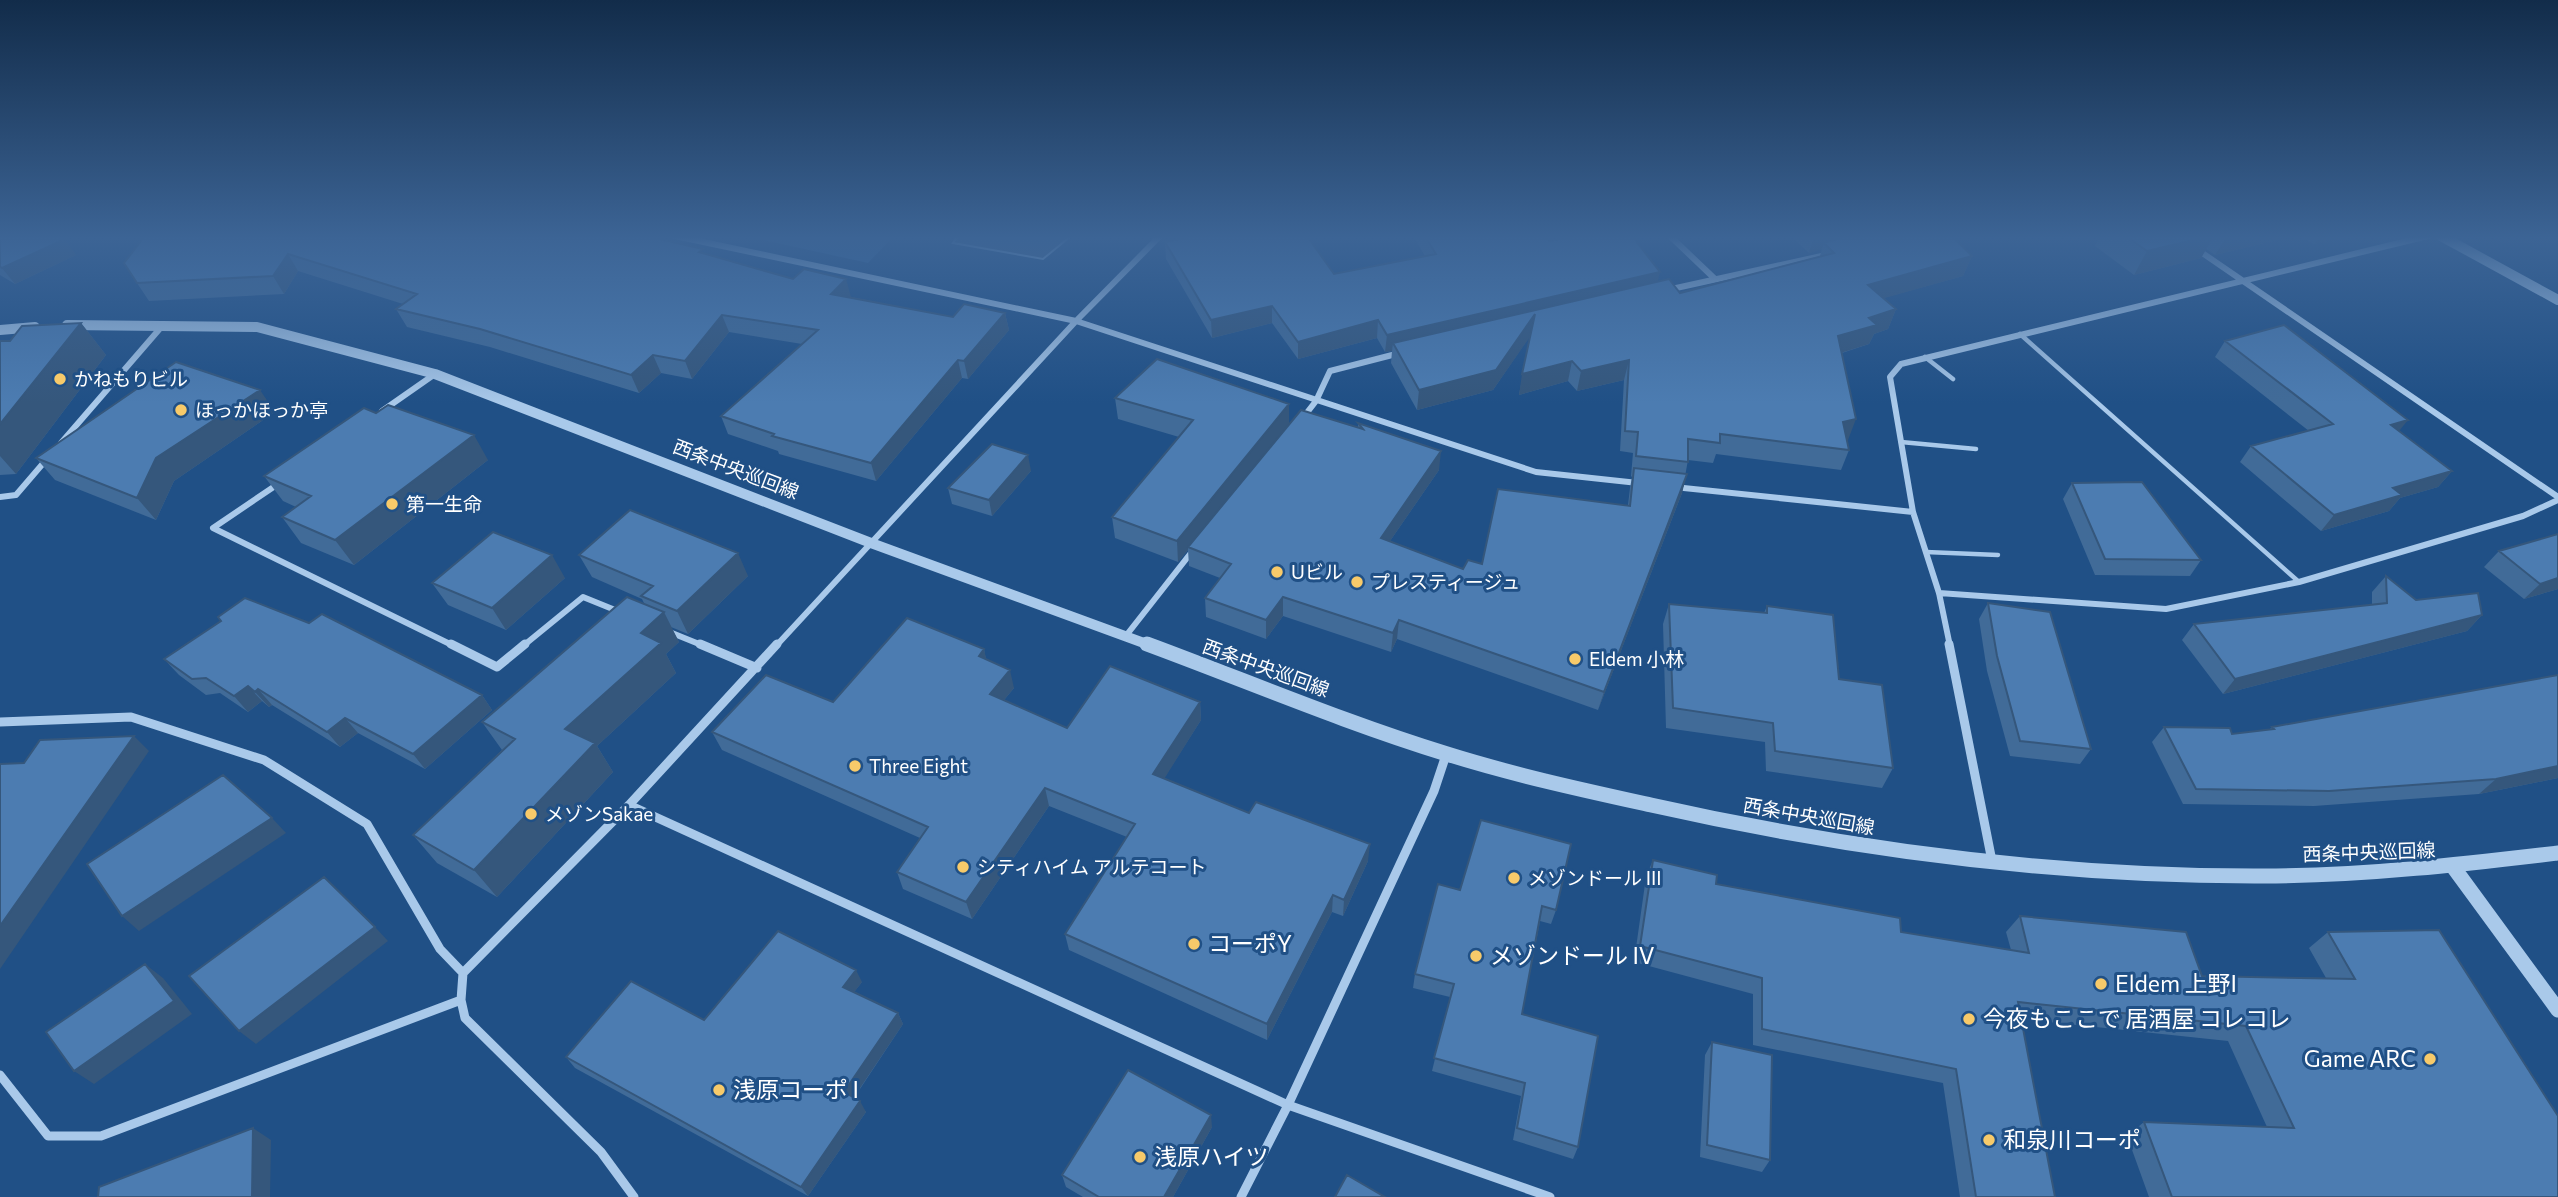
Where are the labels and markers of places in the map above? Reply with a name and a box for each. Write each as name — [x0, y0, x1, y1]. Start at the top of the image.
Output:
place label: かねもりビル — [74, 367, 188, 390]
marker: かねもりビル — [52, 371, 68, 387]
place label: ほっかほっか亭 — [195, 398, 328, 421]
marker: ほっかほっか亭 — [173, 402, 189, 418]
place label: 第一生命 — [406, 492, 482, 515]
marker: 第一生命 — [384, 496, 400, 512]
place label: Uビル — [1291, 560, 1343, 583]
marker: Uビル — [1269, 564, 1285, 580]
place label: プレスティージュ — [1371, 570, 1520, 593]
marker: プレスティージュ — [1349, 574, 1365, 590]
place label: Eldem 小林 — [1589, 647, 1684, 670]
marker: Eldem 小林 — [1567, 651, 1583, 667]
place label: Three Eight — [869, 754, 968, 777]
marker: Three Eight — [847, 758, 863, 774]
place label: メゾンSakae — [545, 802, 653, 825]
marker: メゾンSakae — [523, 806, 539, 822]
place label: シティハイム アルテコート — [977, 855, 1207, 878]
marker: シティハイム アルテコート — [955, 859, 971, 875]
place label: メゾンドール III — [1528, 866, 1662, 889]
marker: メゾンドール III — [1506, 870, 1522, 886]
place label: コーポY — [1208, 929, 1292, 957]
marker: コーポY — [1186, 936, 1202, 952]
place label: メゾンドール IV — [1490, 941, 1655, 969]
marker: メゾンドール IV — [1468, 948, 1484, 964]
place label: Eldem 上野I — [2115, 969, 2237, 997]
marker: Eldem 上野I — [2093, 976, 2109, 992]
place label: 今夜もここで 居酒屋 コレコレ — [1983, 1004, 2291, 1032]
marker: 今夜もここで 居酒屋 コレコレ — [1961, 1011, 1977, 1027]
place label: Game ARC — [2304, 1044, 2416, 1072]
marker: Game ARC — [2422, 1051, 2438, 1067]
place label: 浅原コーポ I — [733, 1075, 859, 1103]
marker: 浅原コーポ I — [711, 1082, 727, 1098]
place label: 和泉川コーポ — [2003, 1125, 2141, 1153]
marker: 和泉川コーポ — [1981, 1132, 1997, 1148]
place label: 浅原ハイツ — [1154, 1142, 1269, 1170]
marker: 浅原ハイツ — [1132, 1149, 1148, 1165]

